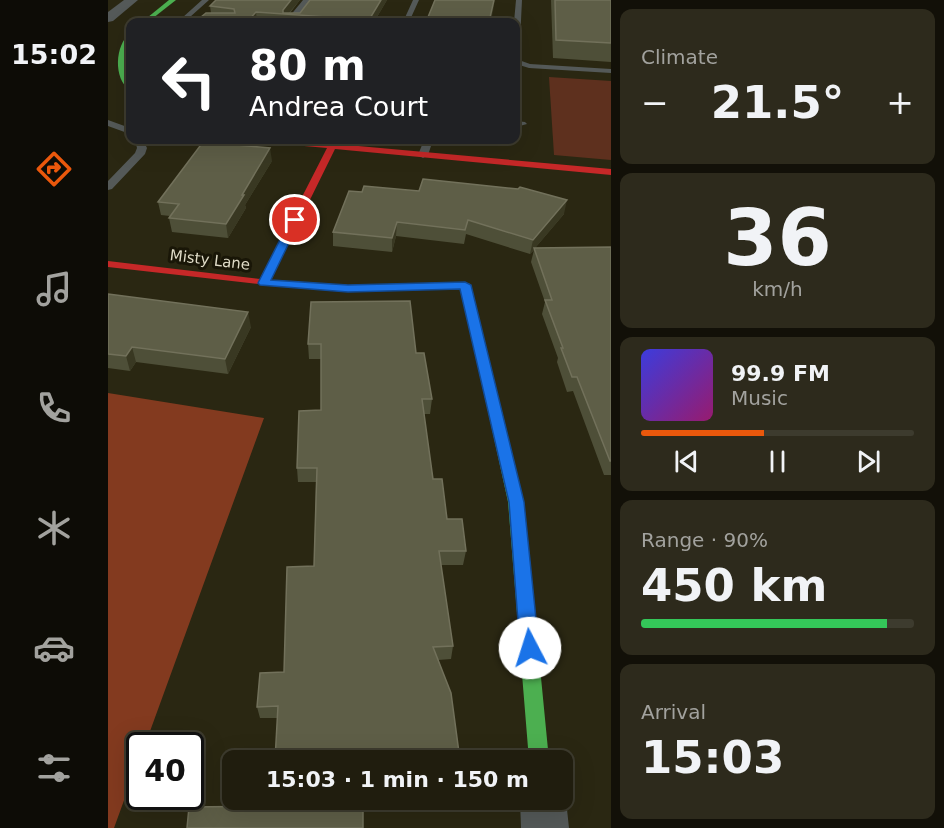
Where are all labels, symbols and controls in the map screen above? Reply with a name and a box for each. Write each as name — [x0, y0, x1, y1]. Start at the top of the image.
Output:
text: 15:02 — [11, 39, 97, 70]
text: 80 m — [249, 41, 366, 90]
icon: left — [150, 42, 228, 120]
text: Climate — [641, 45, 718, 69]
text: 21.5° — [711, 76, 844, 129]
text: − — [641, 83, 669, 122]
text: + — [886, 83, 914, 122]
text: Andrea Court — [249, 91, 428, 122]
icon: directions — [33, 148, 75, 190]
text: 36 — [723, 193, 832, 283]
pin — [269, 194, 320, 245]
icon: arrive — [278, 203, 311, 236]
street label: Misty Lane — [169, 246, 251, 274]
icon: music — [33, 268, 75, 310]
text: km/h — [752, 277, 803, 301]
text: 99.9 FM — [731, 361, 830, 386]
text: Music — [731, 386, 788, 410]
icon: phone — [33, 387, 75, 429]
icon: previous — [670, 445, 703, 478]
icon: pause — [761, 445, 794, 478]
icon: next — [852, 445, 885, 478]
icon: climate — [33, 507, 75, 549]
text: Range · 90% — [641, 528, 768, 552]
text: 450 km — [641, 559, 827, 612]
position arrow — [498, 616, 562, 680]
icon: car — [33, 627, 75, 669]
text: Arrival — [641, 700, 706, 724]
text: 15:03 — [641, 731, 784, 784]
speed limit sign: 40 — [126, 732, 204, 810]
icon: filters — [33, 747, 75, 789]
text: 15:03 · 1 min · 150 m — [266, 767, 529, 792]

